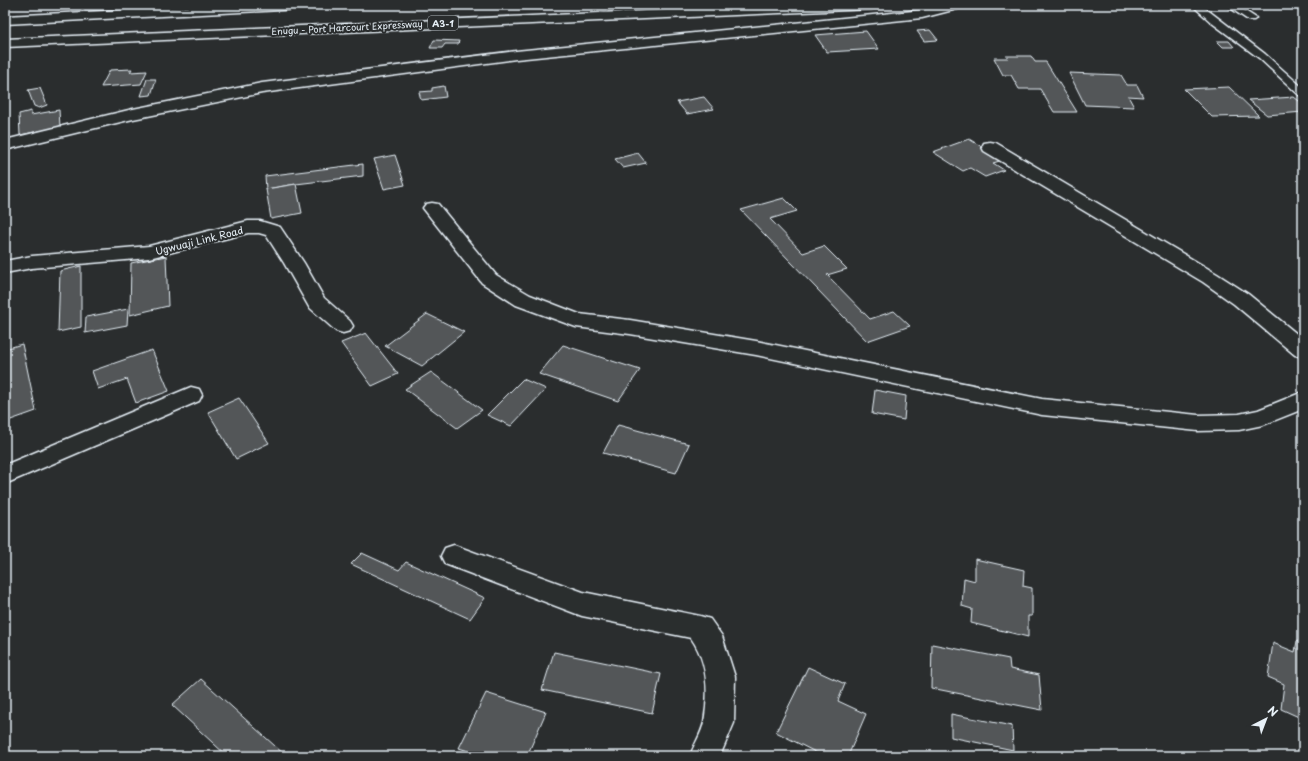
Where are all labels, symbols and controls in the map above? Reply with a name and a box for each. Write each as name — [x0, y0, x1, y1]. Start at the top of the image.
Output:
street label: Enugu - Port Harcourt Expressway — [271, 16, 423, 38]
road number: A3-1 — [428, 16, 458, 30]
street label: Ugwuaji Link Road — [154, 222, 245, 258]
north arrow — [1246, 699, 1286, 739]
text: N — [1264, 702, 1282, 721]

